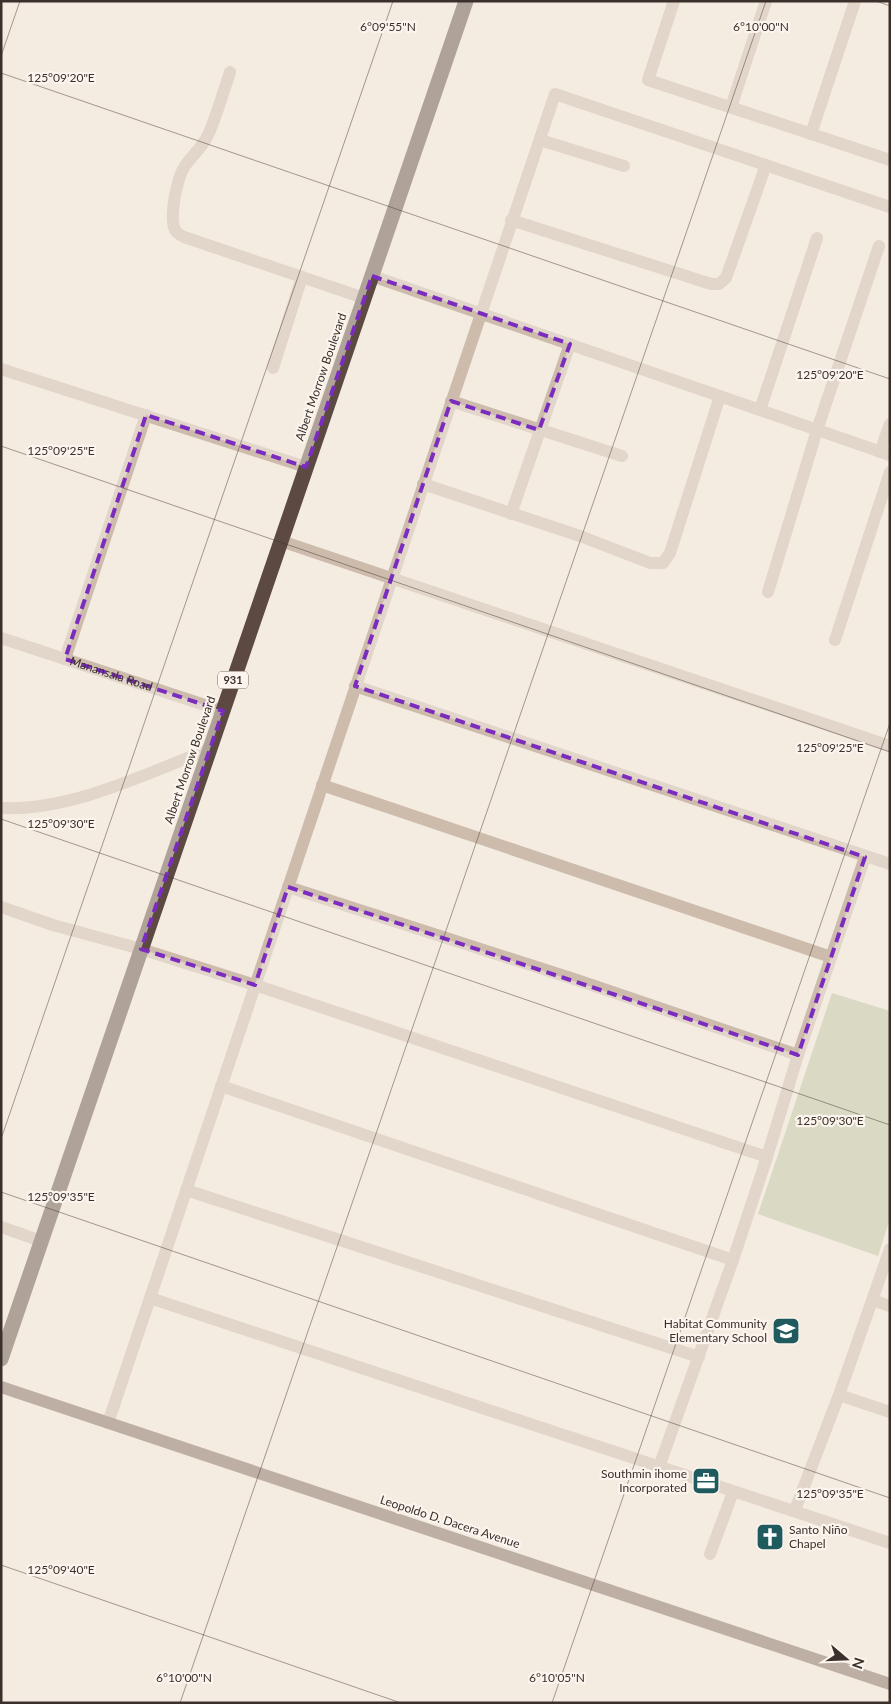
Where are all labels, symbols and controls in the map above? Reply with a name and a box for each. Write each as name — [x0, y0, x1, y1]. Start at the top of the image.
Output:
text: 6°09'55"N — [360, 19, 416, 34]
text: 6°10'00"N — [733, 19, 789, 34]
text: 125°09'20"E — [27, 70, 95, 85]
street label: Albert Morrow Boulevard — [292, 311, 349, 443]
text: 125°09'20"E — [796, 367, 864, 382]
text: 125°09'25"E — [27, 443, 95, 458]
street label: Manansala Road — [68, 653, 155, 694]
road number: 931 — [218, 672, 248, 688]
street label: Albert Morrow Boulevard — [161, 694, 218, 826]
text: 125°09'25"E — [796, 740, 864, 755]
text: 125°09'30"E — [27, 816, 95, 831]
text: 125°09'30"E — [796, 1113, 864, 1128]
text: 125°09'35"E — [27, 1189, 95, 1204]
place label: Habitat Community Elementary School — [664, 1316, 768, 1345]
school or university icon: Habitat Community Elementary School — [771, 1316, 801, 1346]
place label: Southmin ihome Incorporated — [601, 1466, 687, 1495]
office icon: Southmin ihome Incorporated — [691, 1466, 721, 1496]
text: 125°09'35"E — [796, 1486, 864, 1501]
street label: Leopoldo D. Dacera Avenue — [378, 1492, 522, 1551]
church icon: Santo Niño Chapel — [755, 1522, 785, 1552]
place label: Santo Niño Chapel — [789, 1522, 848, 1551]
text: 125°09'40"E — [27, 1562, 95, 1577]
north arrow — [821, 1634, 871, 1684]
text: N — [849, 1656, 869, 1671]
text: 6°10'00"N — [156, 1670, 212, 1685]
text: 6°10'05"N — [529, 1670, 585, 1685]

